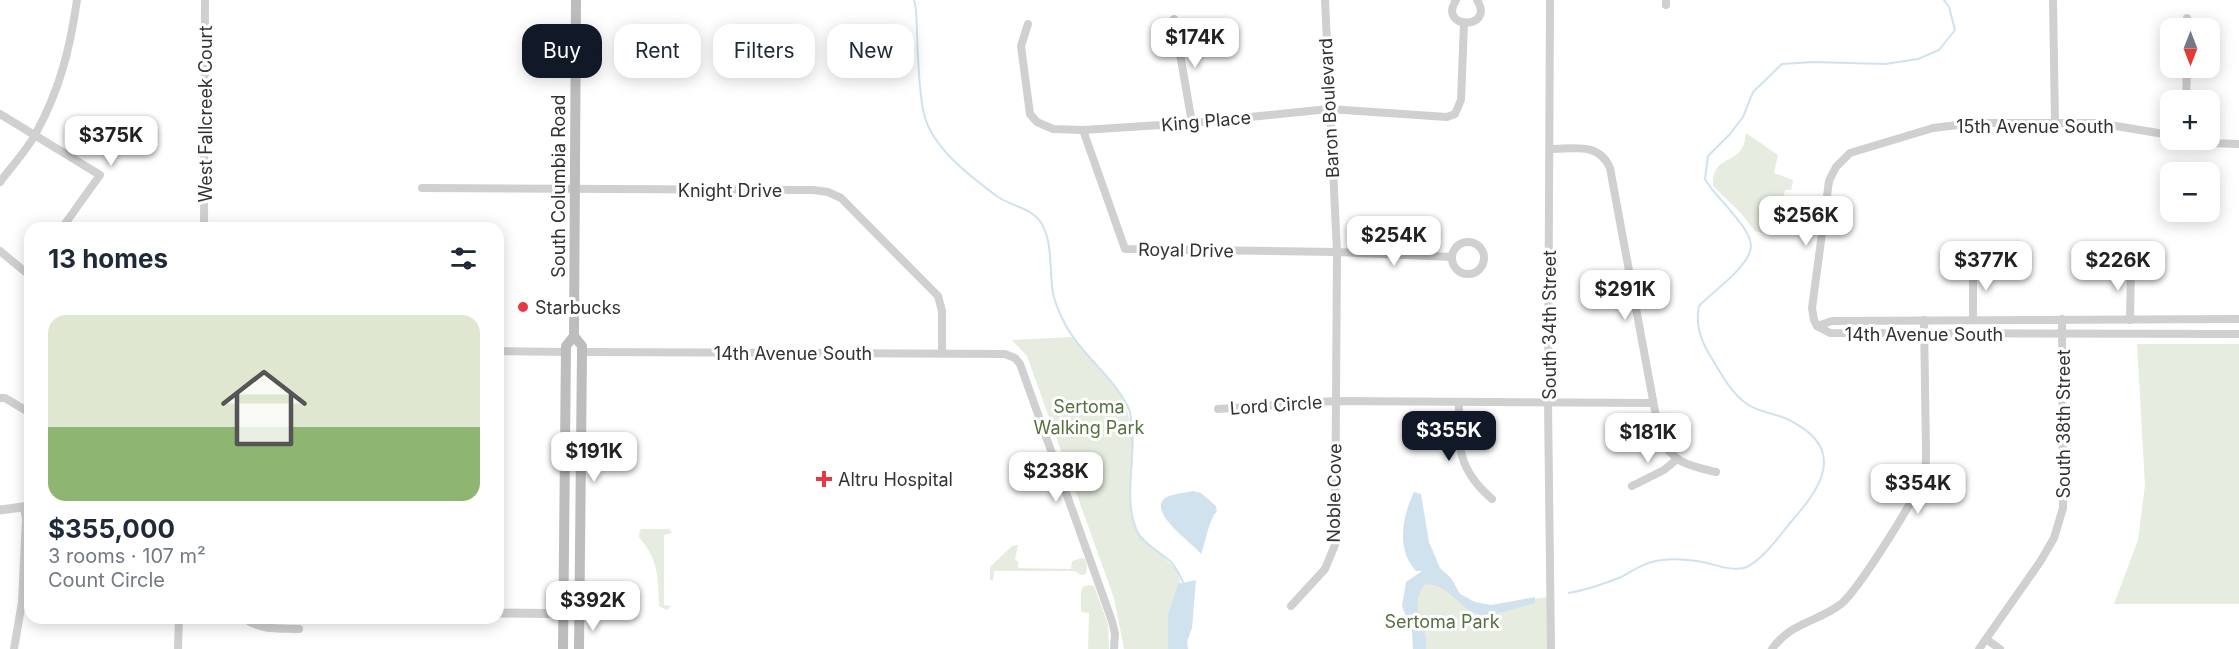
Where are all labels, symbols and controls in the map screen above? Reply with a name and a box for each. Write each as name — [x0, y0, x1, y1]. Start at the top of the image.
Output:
pin: $174K — [1153, 18, 1237, 69]
north arrow — [2160, 18, 2220, 78]
map controls — [2160, 18, 2220, 222]
chip: Buy — [522, 24, 602, 78]
chip: Rent — [614, 24, 701, 78]
chip: Filters — [713, 24, 815, 78]
chip: New — [827, 24, 914, 78]
street label: West Fallcreek Court — [195, 25, 216, 203]
text: $174K — [1165, 25, 1225, 49]
street label: Baron Boulevard — [1315, 37, 1343, 179]
button: + — [2160, 90, 2220, 150]
street label: South Columbia Road — [548, 94, 569, 278]
street label: King Place — [1160, 107, 1252, 135]
pin: $375K — [69, 116, 153, 167]
street label: 15th Avenue South — [1956, 116, 2114, 137]
text: $375K — [79, 123, 143, 147]
button: − — [2160, 162, 2220, 222]
street label: Knight Drive — [678, 180, 782, 201]
pin: $256K — [1764, 196, 1848, 247]
text: $256K — [1773, 203, 1839, 227]
pin: $254K — [1352, 216, 1436, 267]
text: $254K — [1361, 223, 1427, 247]
street label: Royal Drive — [1138, 239, 1234, 261]
pin: $377K — [1944, 241, 2028, 292]
pin: $226K — [2076, 241, 2160, 292]
icon: filters — [447, 242, 480, 275]
text: 13 homes — [48, 243, 168, 274]
text: $377K — [1954, 248, 2018, 272]
text: $226K — [2085, 248, 2151, 272]
street label: South 34th Street — [1539, 250, 1560, 400]
pin: $291K — [1583, 270, 1667, 321]
text: $291K — [1594, 277, 1656, 301]
place label: Starbucks — [535, 297, 621, 318]
marker: Starbucks — [516, 300, 530, 314]
street label: 14th Avenue South — [1845, 324, 2003, 345]
street label: 14th Avenue South — [714, 343, 872, 364]
street label: South 38th Street — [2053, 349, 2074, 499]
icon: home — [210, 354, 318, 462]
street label: Lord Circle — [1229, 391, 1323, 419]
park label: Sertoma Walking Park — [1034, 396, 1145, 438]
pin: $355K — [1407, 411, 1491, 462]
pin: $181K — [1606, 413, 1690, 464]
text: $355K — [1416, 418, 1482, 442]
text: $181K — [1619, 420, 1677, 444]
pin: $191K — [552, 432, 636, 483]
text: $191K — [565, 439, 623, 463]
street label: Noble Cove — [1323, 443, 1345, 543]
pin: $238K — [1014, 452, 1098, 503]
text: $238K — [1023, 459, 1089, 483]
pin: $354K — [1876, 464, 1960, 515]
place label: Altru Hospital — [838, 469, 953, 490]
marker: Altru Hospital — [815, 470, 833, 488]
text: $354K — [1885, 471, 1951, 495]
text: $355,000 — [48, 513, 175, 544]
text: 3 rooms · 107 m² — [48, 544, 206, 568]
text: Count Circle — [48, 568, 165, 592]
pin: $392K — [551, 581, 635, 632]
text: $392K — [560, 588, 626, 612]
park label: Sertoma Park — [1384, 611, 1500, 632]

